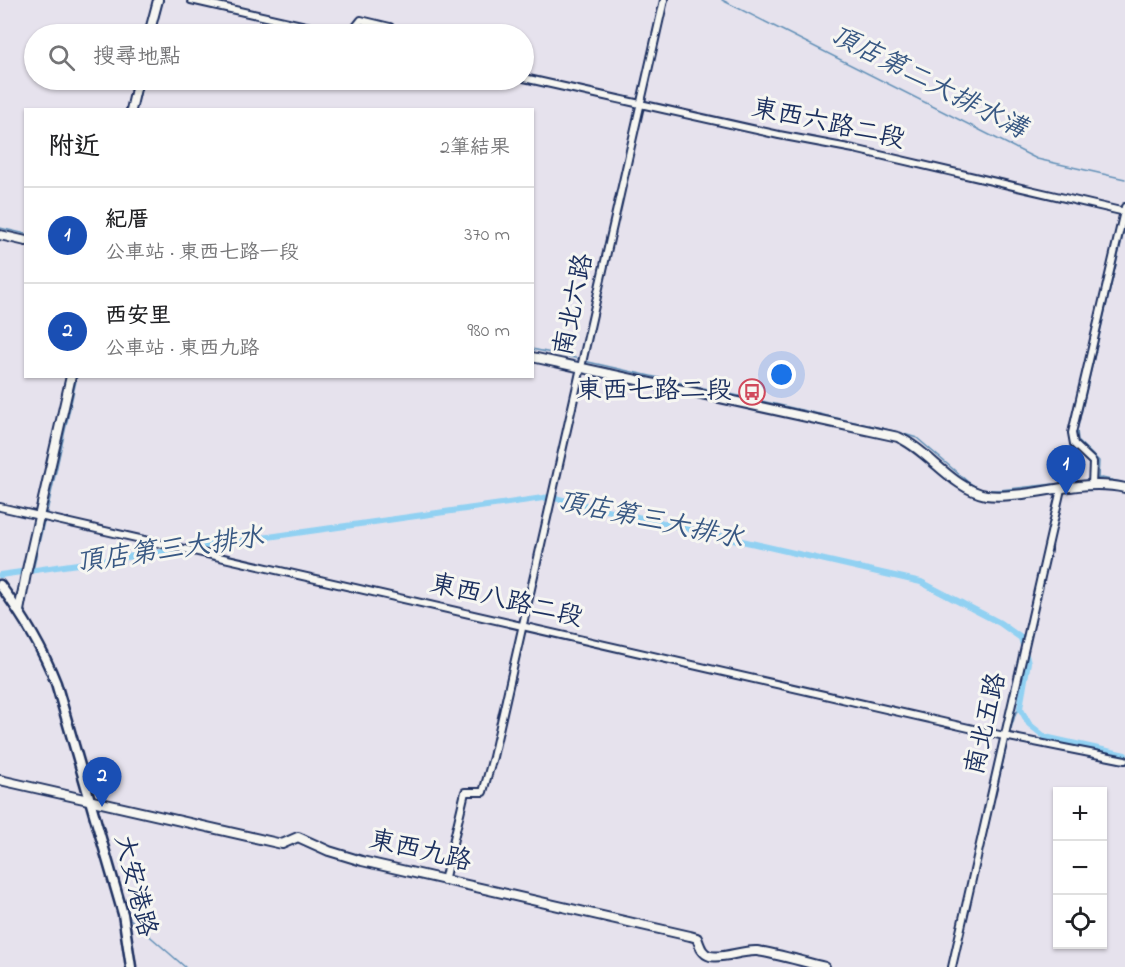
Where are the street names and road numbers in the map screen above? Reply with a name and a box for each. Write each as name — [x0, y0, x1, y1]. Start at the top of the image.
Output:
street label: 東西六路二段 — [748, 90, 908, 160]
street label: 南北六路 — [546, 250, 604, 360]
street label: 東西八路二段 — [426, 566, 586, 638]
street label: 南北五路 — [957, 669, 1017, 779]
street label: 東西九路 — [365, 822, 475, 882]
street label: 大安港路 — [103, 831, 165, 941]

